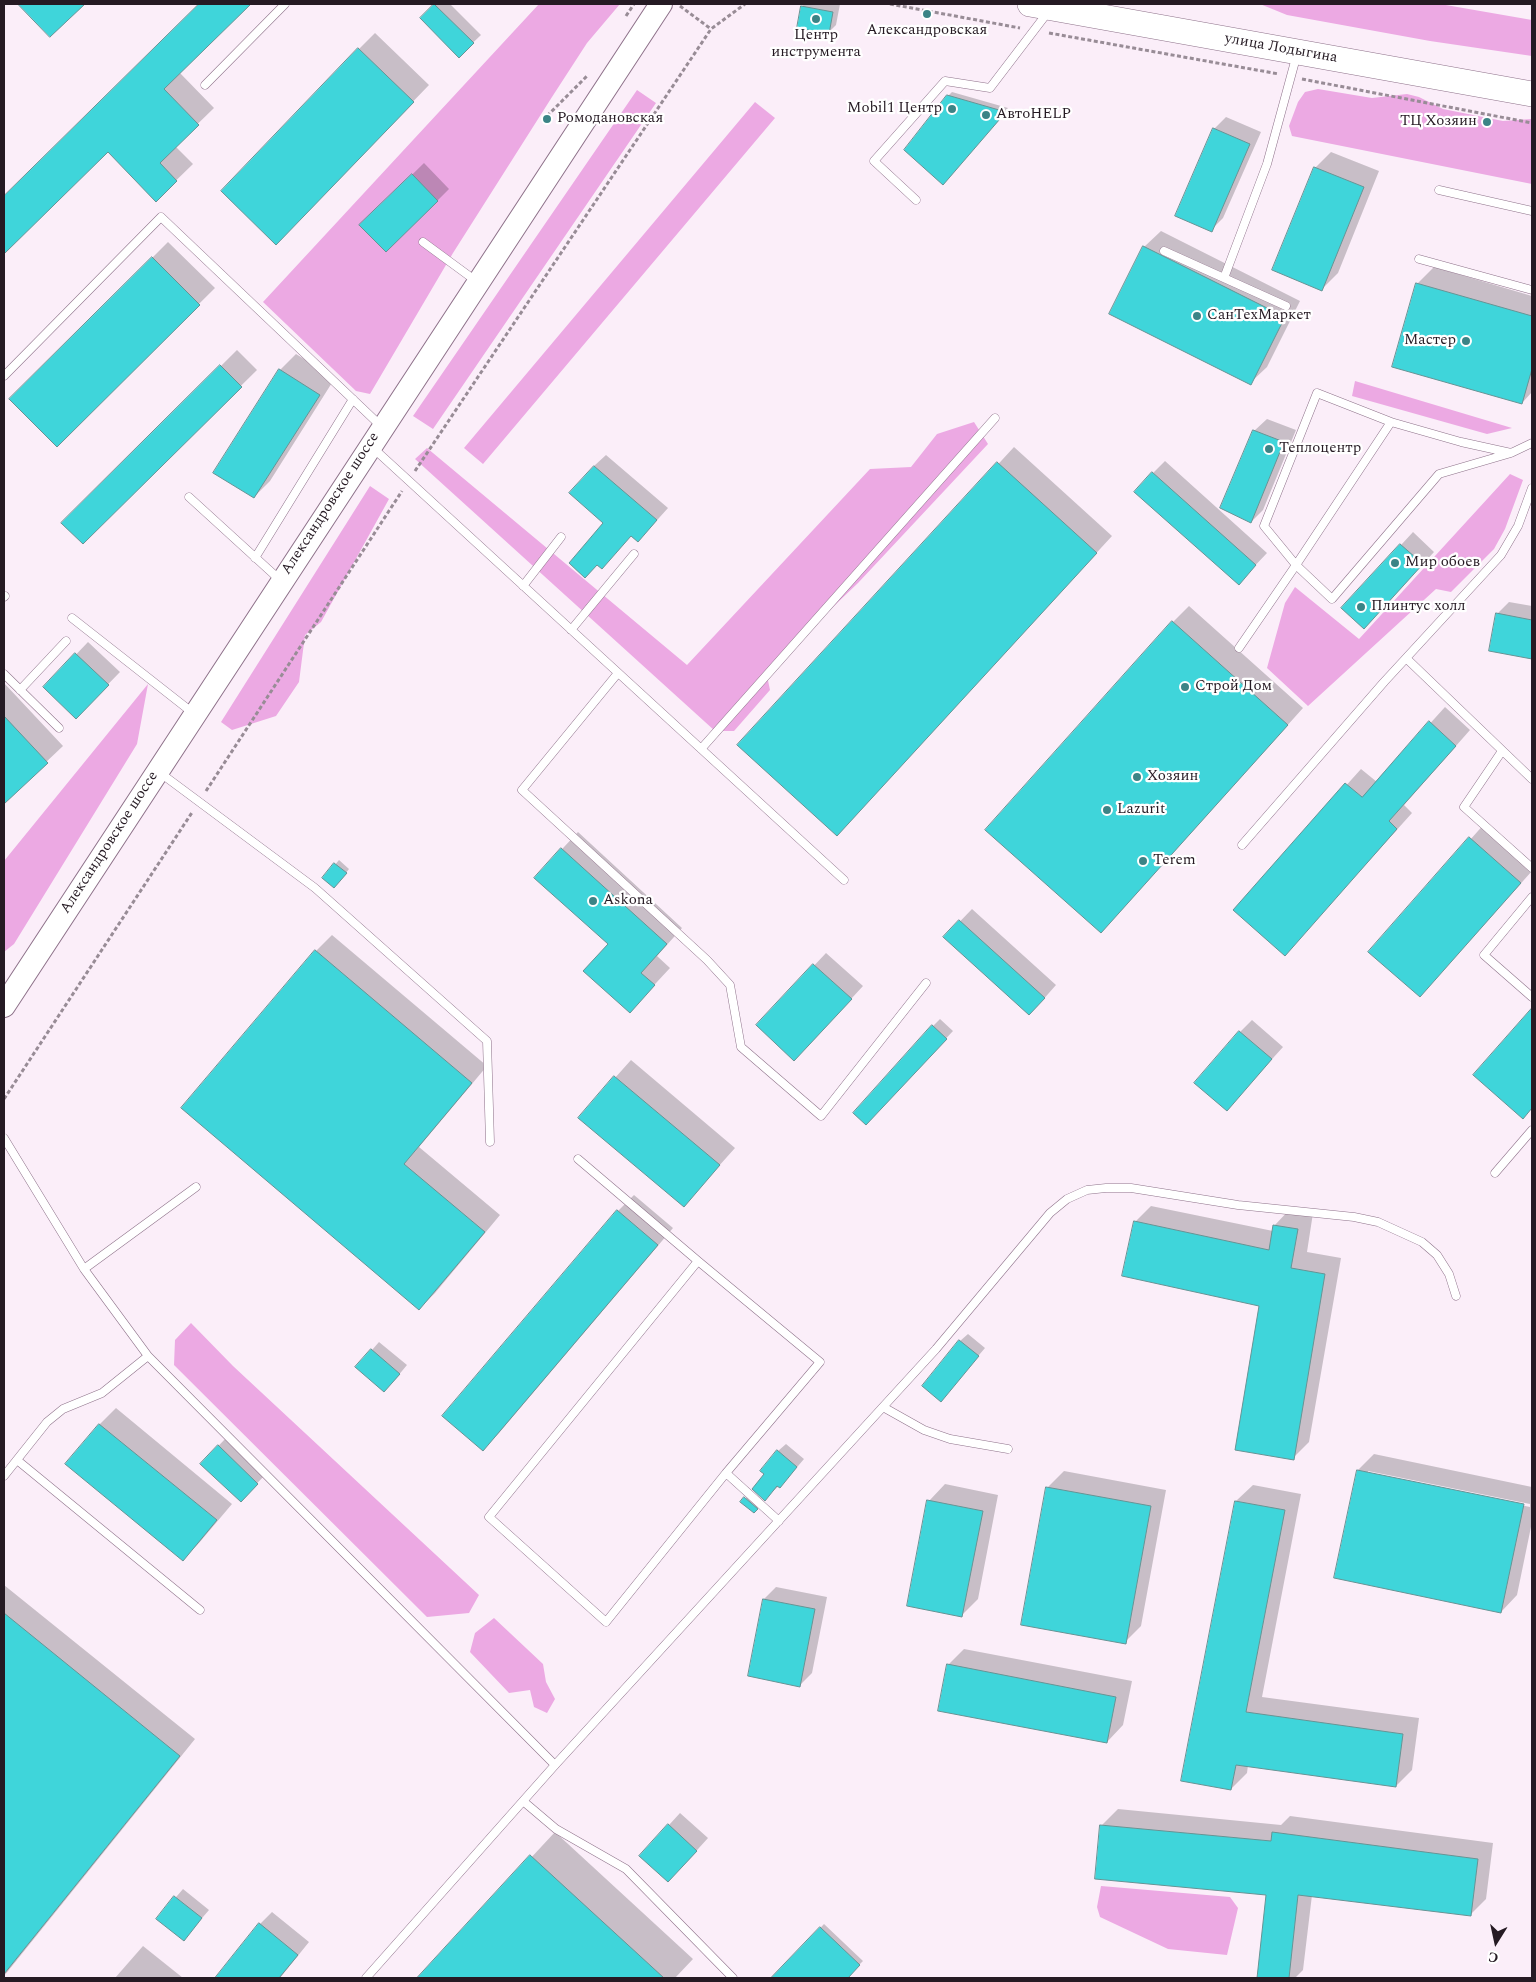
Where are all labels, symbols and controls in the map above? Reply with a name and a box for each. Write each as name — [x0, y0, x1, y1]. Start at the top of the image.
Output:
marker: Александровская — [921, 8, 933, 20]
marker: Центр инструмента — [810, 13, 822, 25]
place label: Александровская — [867, 22, 987, 40]
place label: Центр инструмента — [771, 27, 861, 62]
street label: улица Лодыгина — [1223, 30, 1339, 68]
place label: Mobil1 Центр — [847, 100, 942, 118]
marker: Mobil1 Центр — [946, 103, 958, 115]
place label: АвтоHELP — [996, 106, 1071, 124]
marker: АвтоHELP — [980, 109, 992, 121]
place label: Ромодановская — [557, 110, 663, 128]
marker: Ромодановская — [541, 113, 553, 125]
place label: ТЦ Хозяин — [1400, 113, 1477, 131]
marker: ТЦ Хозяин — [1481, 116, 1493, 128]
place label: СанТехМаркет — [1207, 307, 1311, 325]
marker: СанТехМаркет — [1191, 310, 1203, 322]
place label: Мастер — [1404, 332, 1456, 350]
marker: Мастер — [1460, 335, 1472, 347]
street label: Александровское шоссе — [278, 429, 384, 579]
place label: Теплоцентр — [1279, 440, 1361, 458]
marker: Теплоцентр — [1263, 443, 1275, 455]
place label: Мир обоев — [1405, 554, 1480, 572]
marker: Мир обоев — [1389, 557, 1401, 569]
place label: Плинтус холл — [1371, 598, 1466, 616]
marker: Плинтус холл — [1355, 601, 1367, 613]
place label: Строй Дом — [1195, 678, 1272, 696]
marker: Строй Дом — [1179, 681, 1191, 693]
street label: Александровское шоссе — [57, 768, 163, 918]
place label: Хозяин — [1147, 768, 1198, 786]
marker: Хозяин — [1131, 771, 1143, 783]
place label: Lazurit — [1117, 801, 1165, 819]
marker: Lazurit — [1101, 804, 1113, 816]
place label: Terem — [1153, 852, 1196, 870]
marker: Terem — [1137, 855, 1149, 867]
place label: Askona — [603, 892, 653, 910]
marker: Askona — [587, 895, 599, 907]
north arrow — [1471, 1917, 1521, 1967]
text: С — [1487, 1946, 1500, 1968]

